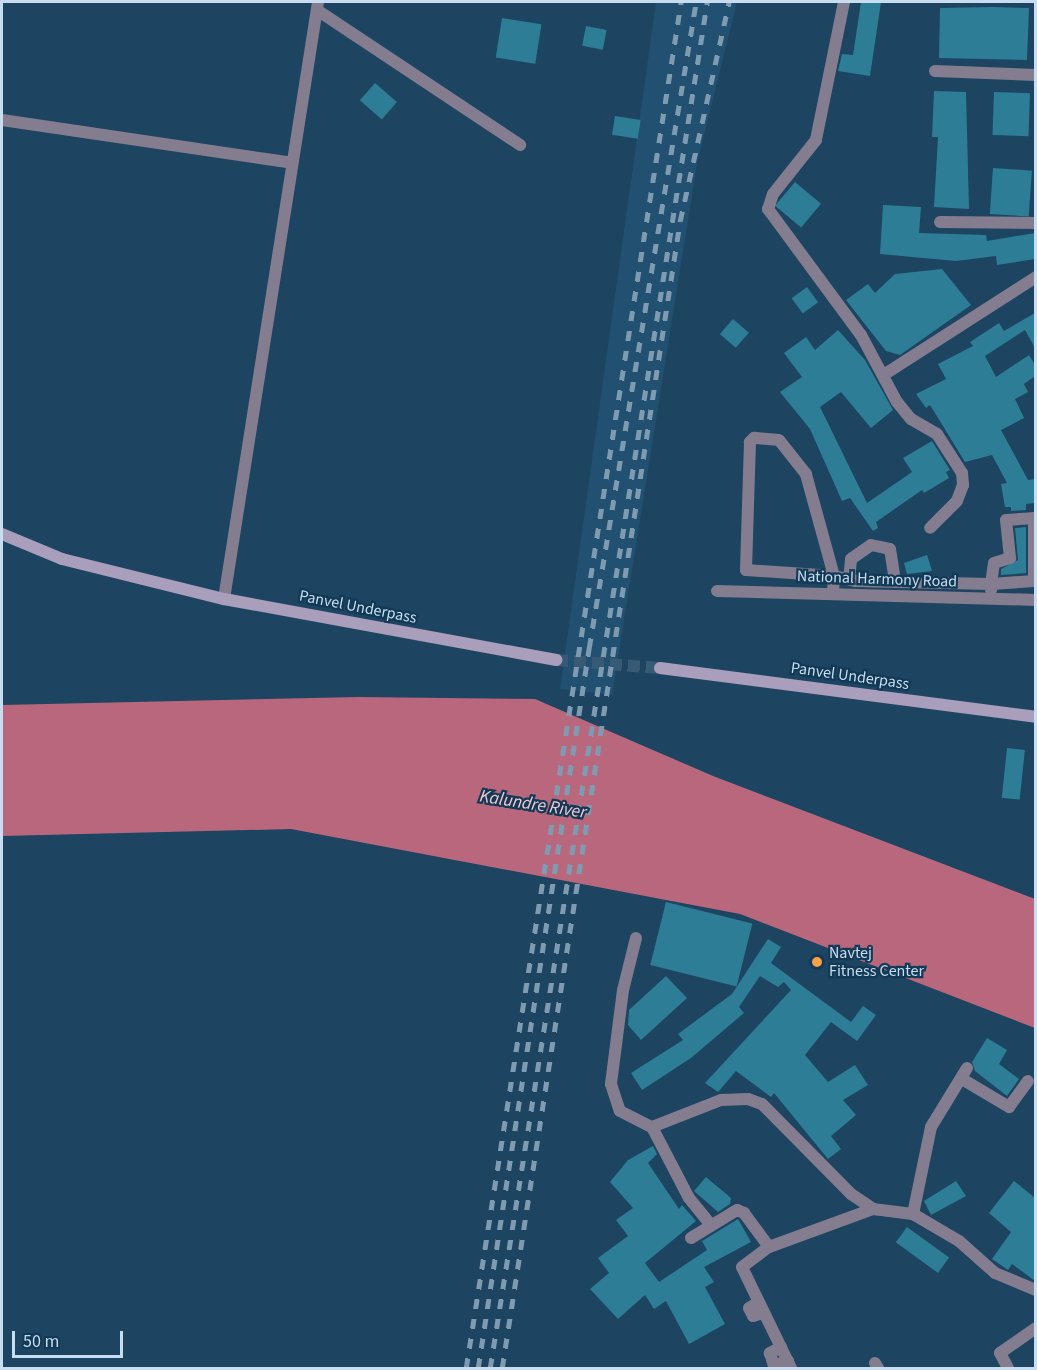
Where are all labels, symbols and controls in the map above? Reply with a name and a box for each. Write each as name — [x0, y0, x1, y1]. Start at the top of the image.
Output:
street label: National Harmony Road — [797, 567, 957, 591]
street label: Panvel Underpass — [298, 586, 418, 628]
street label: Panvel Underpass — [790, 658, 910, 694]
water label: Kalundre River — [478, 786, 588, 824]
place label: Navtej Fitness Center — [829, 943, 924, 981]
marker: Navtej Fitness Center — [810, 955, 824, 969]
scale bar — [15, 1319, 126, 1357]
text: 50 m — [23, 1329, 59, 1354]

